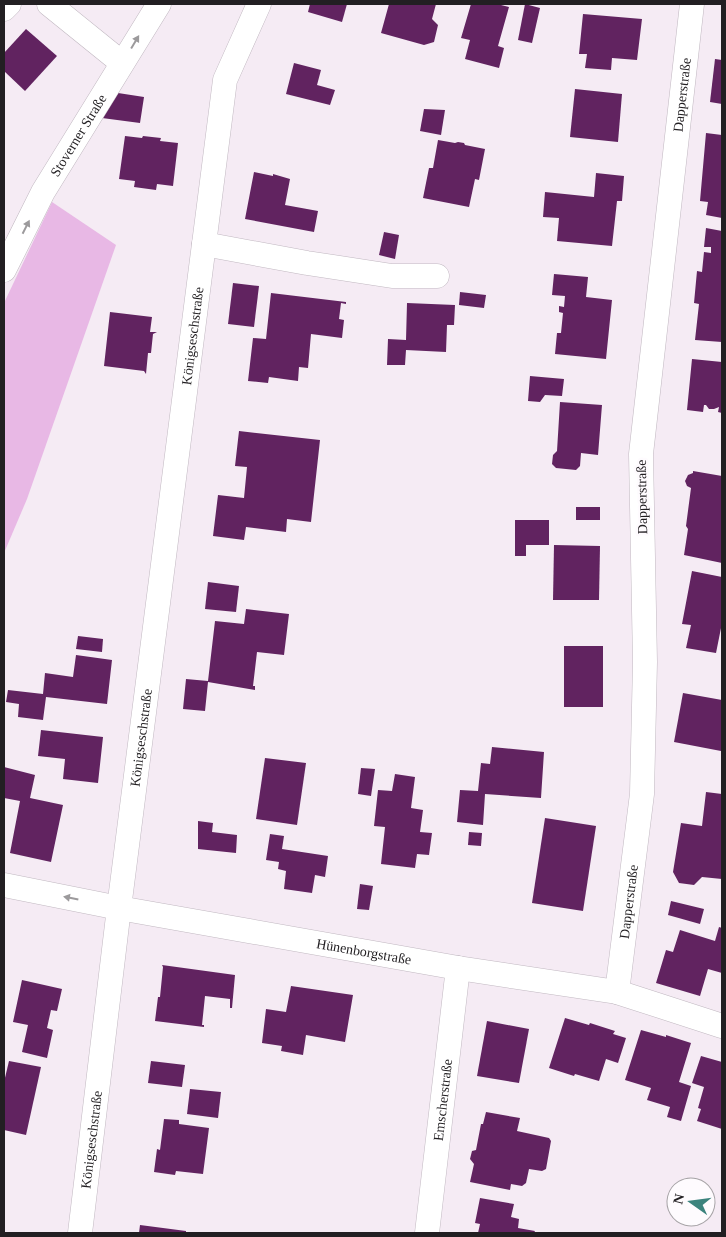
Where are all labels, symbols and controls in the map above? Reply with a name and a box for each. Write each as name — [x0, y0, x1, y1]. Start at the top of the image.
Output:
one-way arrow — [131, 35, 140, 48]
street label: Dapperstraße — [670, 57, 693, 133]
street label: Stoverner Straße — [47, 91, 109, 179]
one-way arrow — [22, 219, 30, 234]
street label: Königseschstraße — [179, 286, 206, 386]
street label: Dapperstraße — [634, 460, 650, 534]
street label: Königseschstraße — [127, 688, 155, 788]
street label: Dapperstraße — [616, 864, 641, 940]
one-way arrow — [63, 894, 79, 902]
street label: Hünenborgstraße — [315, 936, 413, 967]
street label: Emscherstraße — [430, 1058, 455, 1142]
street label: Königseschstraße — [78, 1090, 105, 1190]
north arrow — [666, 1177, 716, 1227]
text: N — [670, 1192, 687, 1206]

